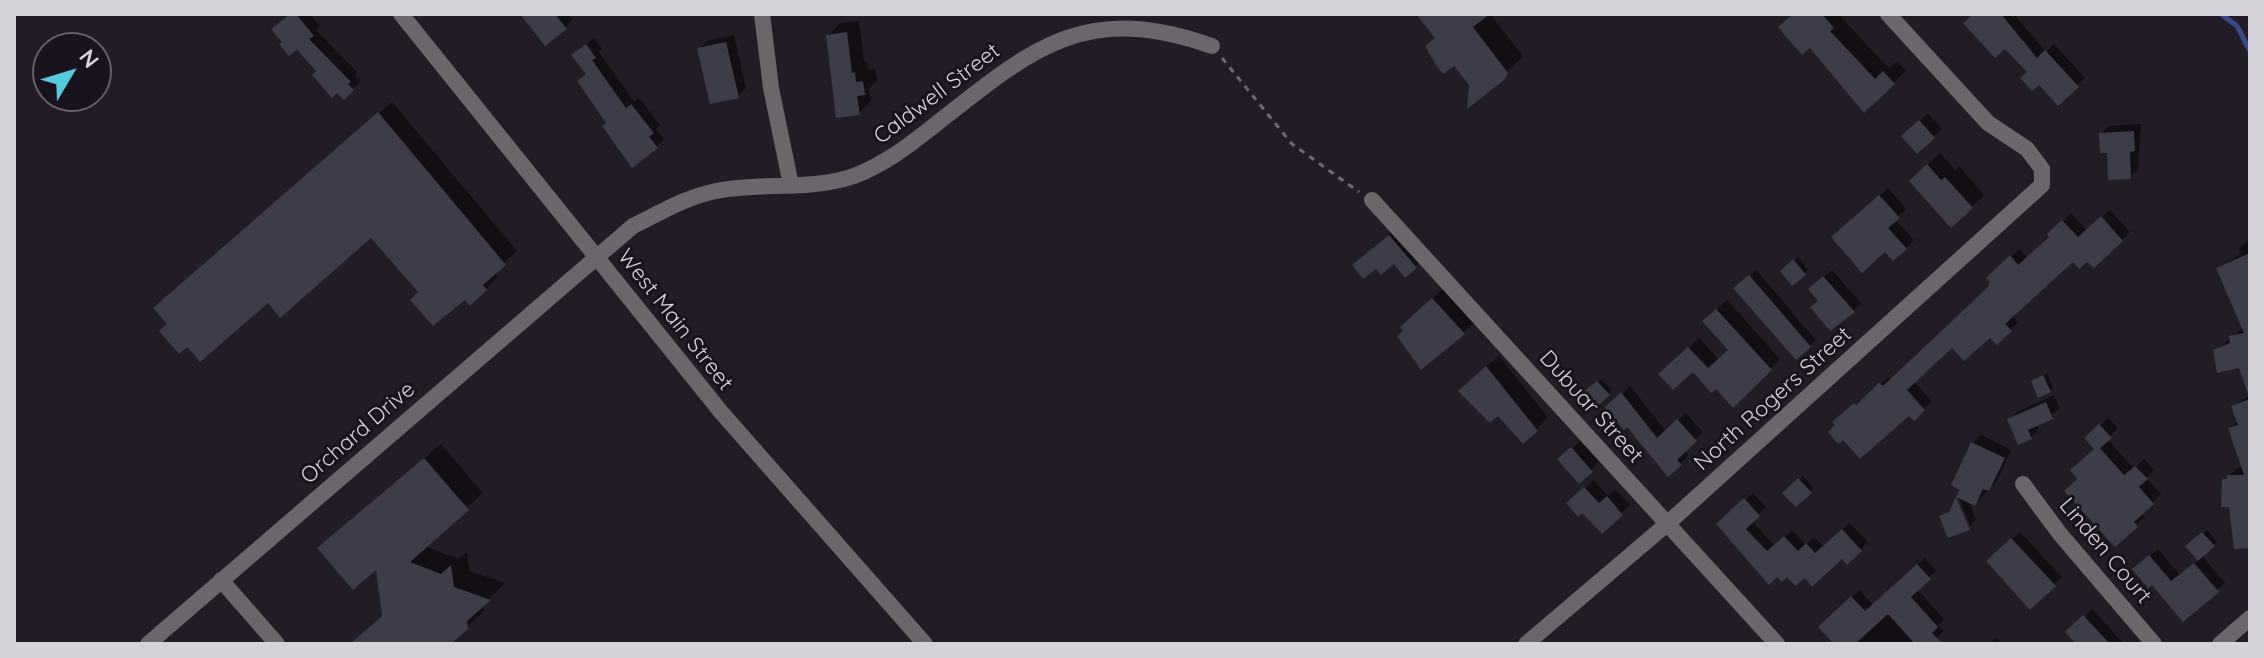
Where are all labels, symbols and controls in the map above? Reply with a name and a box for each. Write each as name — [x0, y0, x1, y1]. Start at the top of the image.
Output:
north arrow — [32, 32, 112, 112]
street label: Caldwell Street — [869, 38, 1005, 150]
text: N — [73, 43, 105, 73]
street label: West Main Street — [612, 244, 738, 396]
street label: North Rogers Street — [1689, 322, 1857, 476]
street label: Dubuar Street — [1534, 345, 1648, 469]
street label: Orchard Drive — [296, 376, 420, 490]
street label: Linden Court — [2053, 493, 2157, 609]

